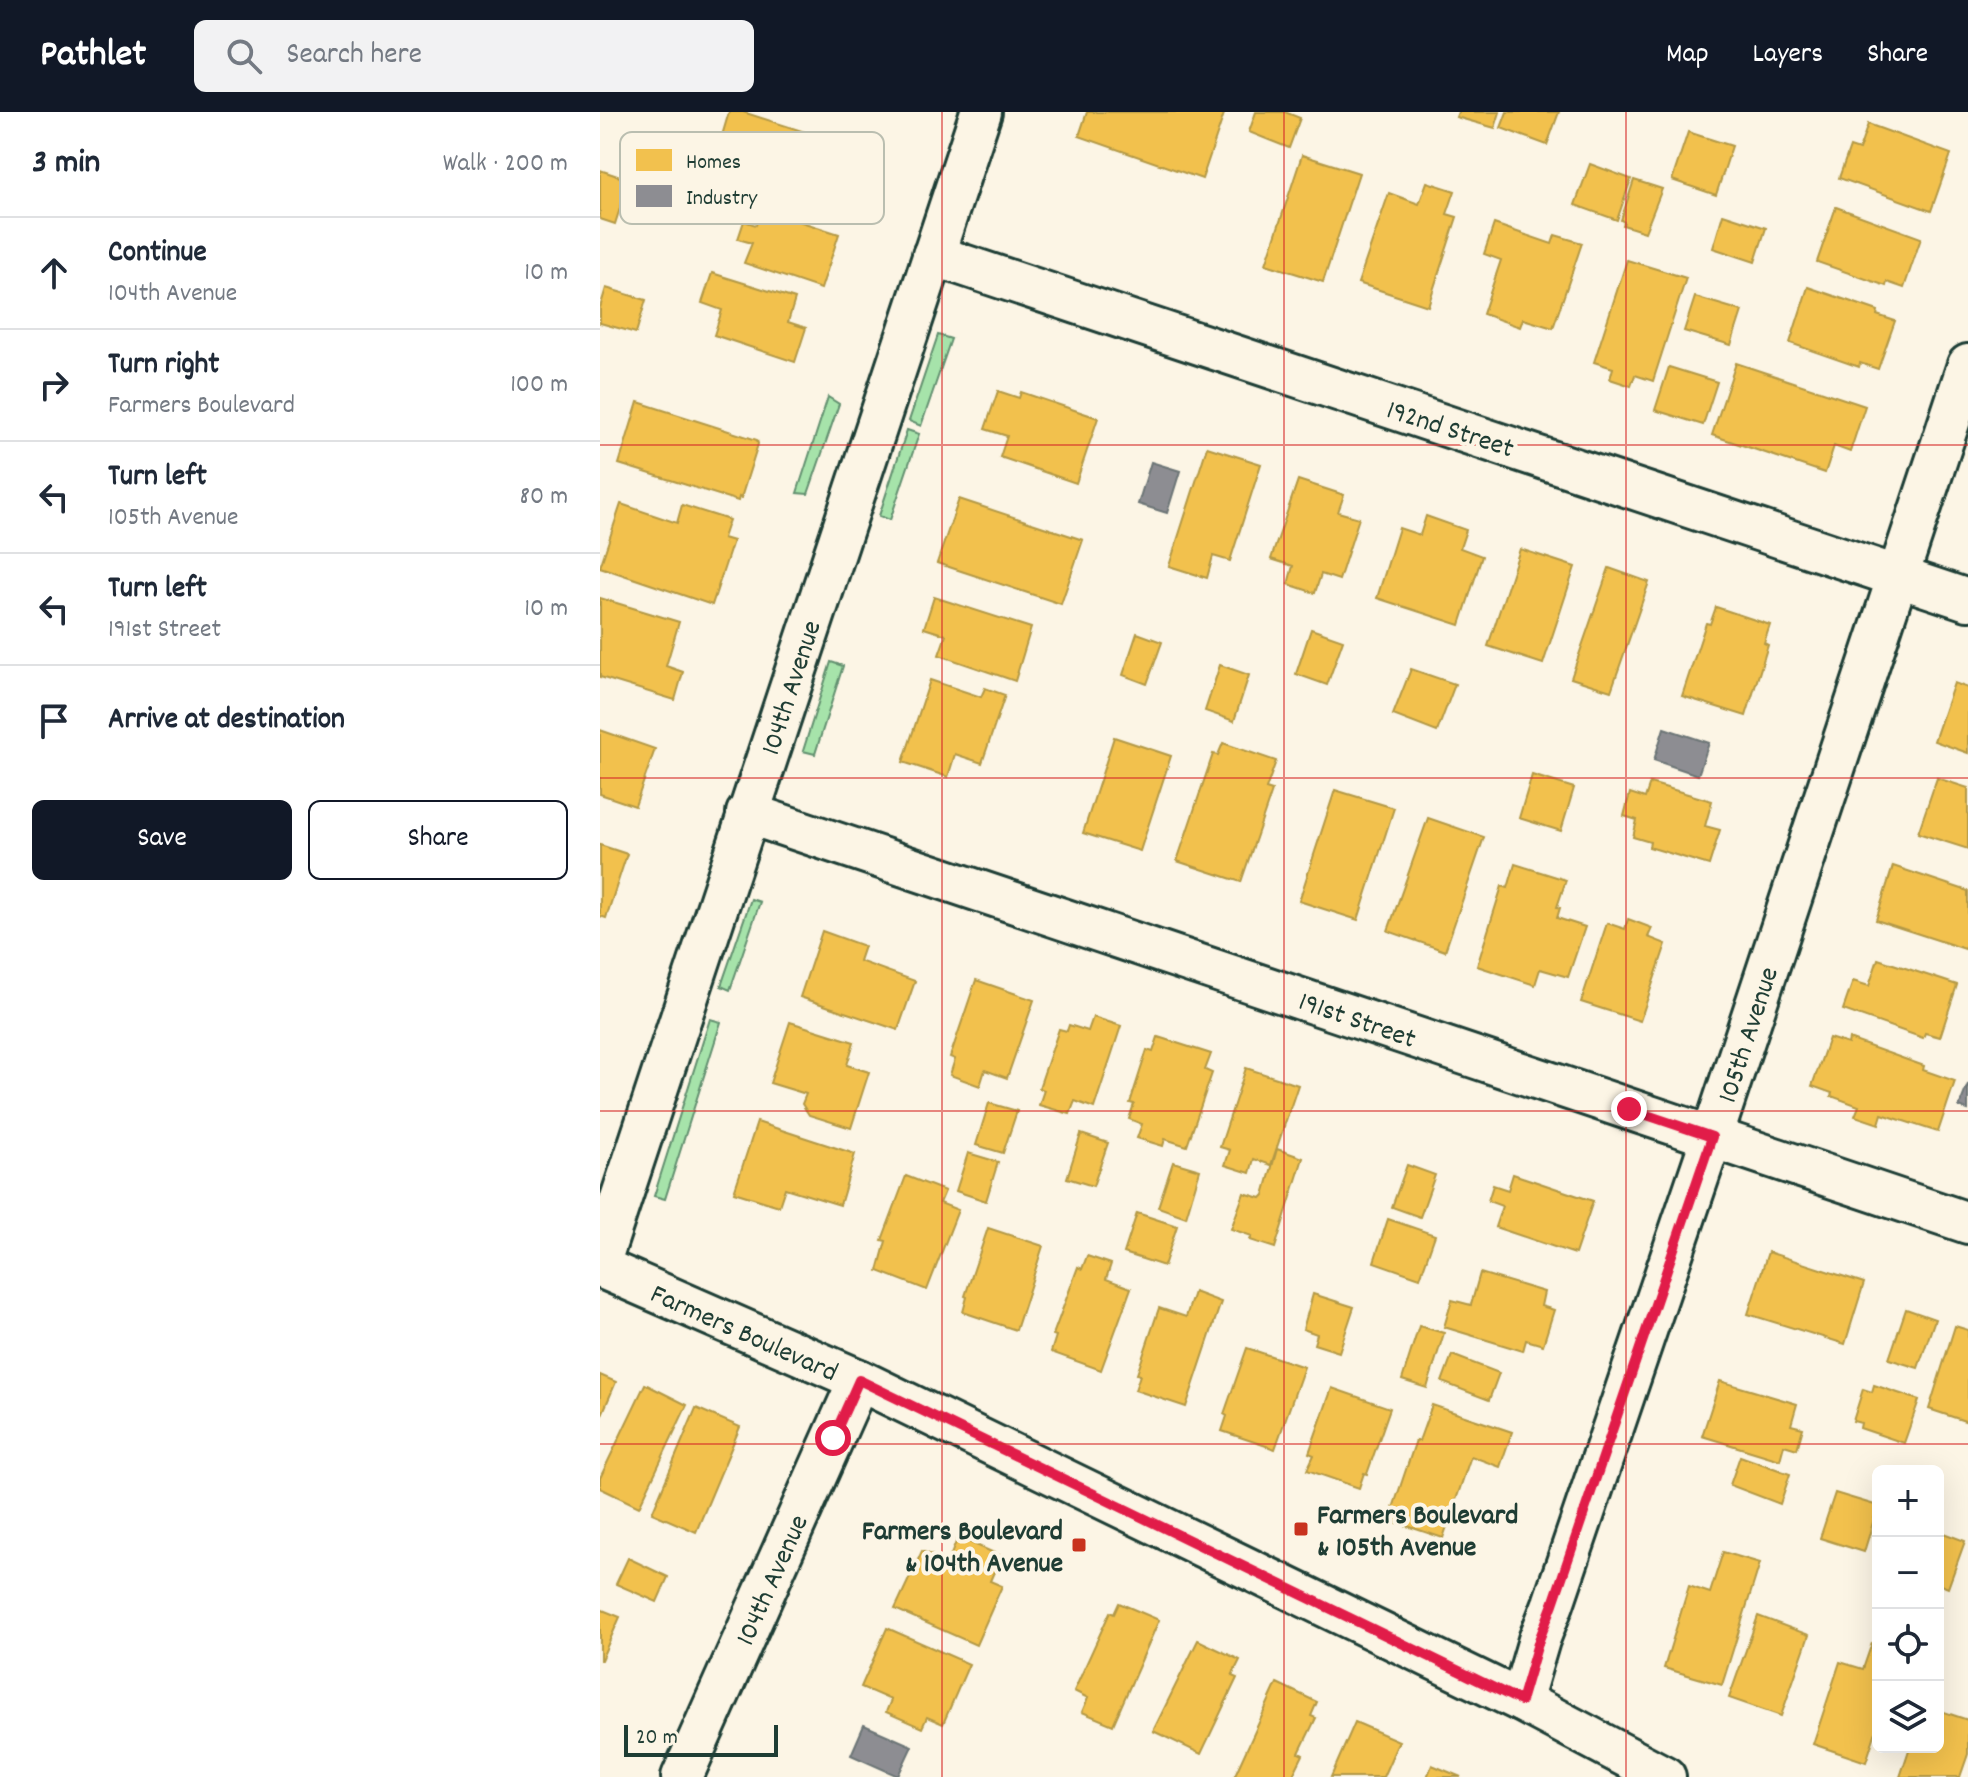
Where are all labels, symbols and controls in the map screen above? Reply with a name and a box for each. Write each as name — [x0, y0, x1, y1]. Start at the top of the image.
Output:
search box — [194, 20, 754, 92]
text: Pathlet — [40, 29, 146, 84]
icon: search — [222, 34, 266, 78]
text: Search here — [286, 35, 422, 78]
text: Map — [1666, 36, 1709, 76]
text: Layers — [1753, 36, 1823, 76]
text: Share — [1867, 36, 1928, 76]
legend — [620, 132, 884, 224]
text: 3 min — [32, 140, 100, 189]
text: Walk · 200 m — [443, 146, 568, 183]
text: Homes — [686, 148, 741, 179]
text: Industry — [686, 184, 758, 215]
text: Continue — [108, 233, 207, 276]
icon: ahead — [32, 251, 76, 295]
text: 10 m — [524, 255, 568, 292]
text: 104th Avenue — [108, 276, 237, 313]
text: Turn right — [108, 345, 219, 388]
icon: right — [32, 363, 76, 407]
text: 100 m — [510, 367, 568, 404]
text: Farmers Boulevard — [108, 388, 295, 425]
street label: 192nd Street — [1381, 392, 1518, 471]
text: Turn left — [108, 457, 207, 500]
icon: left — [32, 475, 76, 519]
text: 80 m — [520, 479, 568, 516]
text: 105th Avenue — [108, 500, 239, 537]
text: Turn left — [108, 569, 207, 612]
icon: left — [32, 587, 76, 631]
text: 10 m — [524, 591, 568, 628]
text: 191st Street — [108, 612, 221, 649]
street label: 104th Avenue — [753, 616, 834, 761]
icon: arrive — [32, 699, 76, 743]
text: Arrive at destination — [108, 700, 345, 743]
button: Save — [32, 800, 292, 880]
button: Share — [308, 800, 568, 880]
street label: 105th Avenue — [1710, 963, 1791, 1109]
street label: 191st Street — [1292, 984, 1420, 1061]
route end — [1611, 1091, 1647, 1127]
street label: Farmers Boulevard — [643, 1276, 843, 1395]
route start — [815, 1420, 851, 1456]
map controls — [1872, 1465, 1944, 1753]
button: + — [1872, 1465, 1944, 1537]
place label: Farmers Boulevard & 105th Avenue — [1317, 1498, 1518, 1570]
street label: 104th Avenue — [728, 1509, 821, 1653]
place label: Farmers Boulevard & 104th Avenue — [862, 1514, 1063, 1586]
marker: Farmers Boulevard & 105th Avenue — [1292, 1520, 1310, 1538]
marker: Farmers Boulevard & 104th Avenue — [1070, 1536, 1088, 1554]
button: − — [1872, 1537, 1944, 1609]
button: locate — [1872, 1609, 1944, 1681]
button: layers — [1872, 1681, 1944, 1753]
scale bar — [624, 1721, 778, 1757]
text: 20 m — [636, 1723, 678, 1754]

